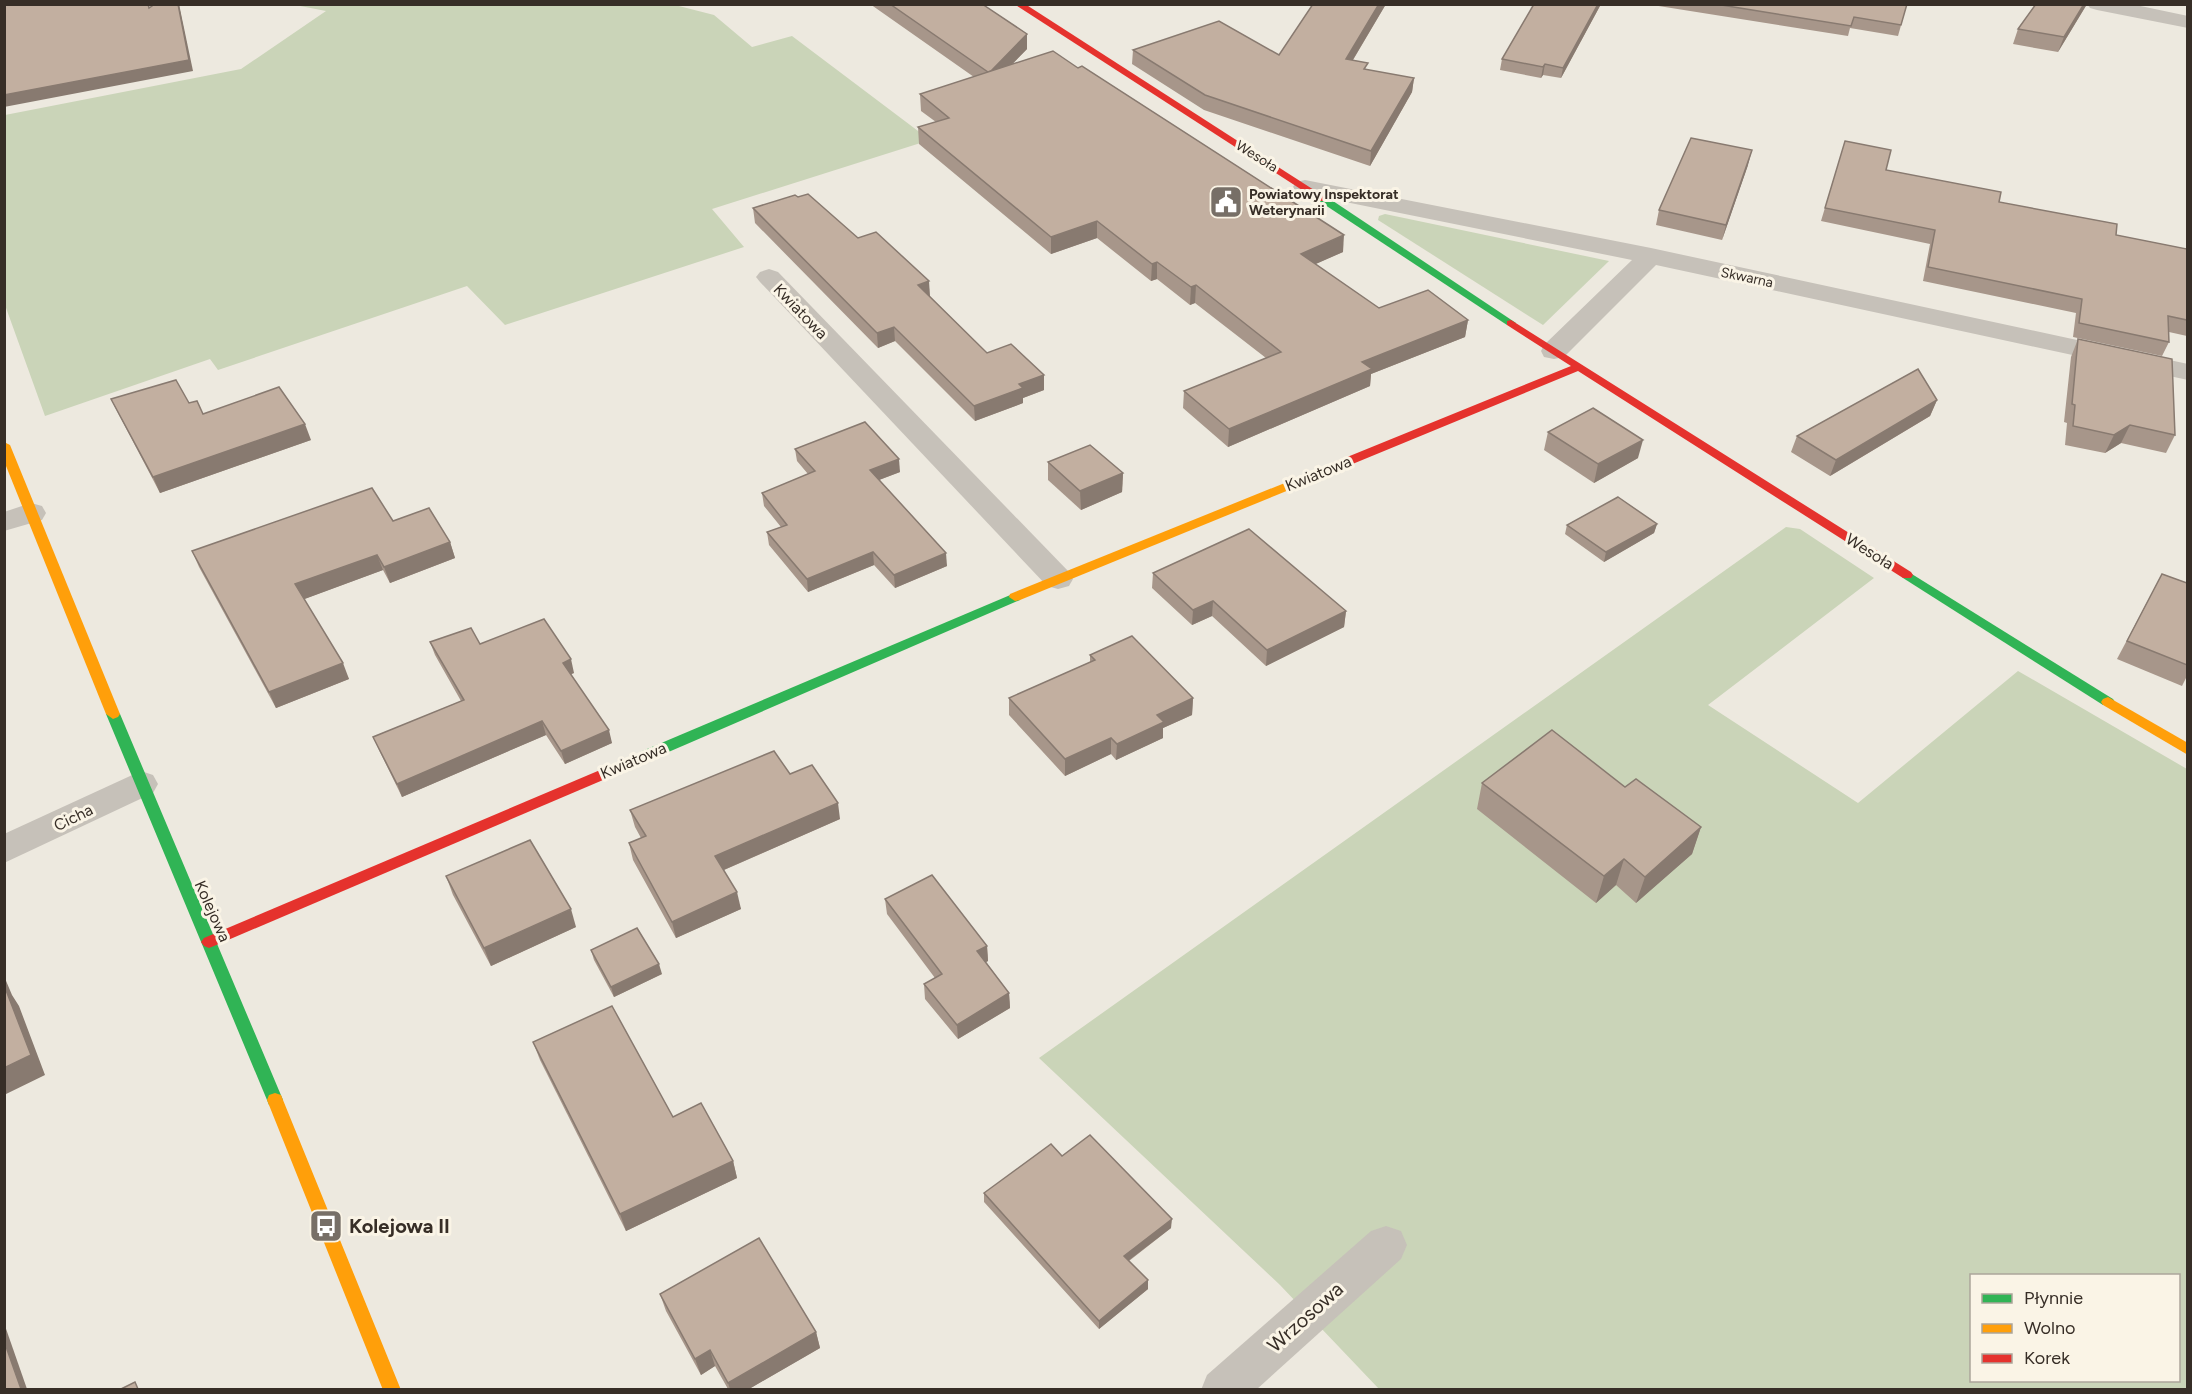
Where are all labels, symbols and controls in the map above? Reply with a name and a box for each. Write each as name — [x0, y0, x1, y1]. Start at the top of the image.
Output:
street label: Wesoła — [1233, 137, 1281, 176]
public building icon: Powiatowy Inspektorat Weterynarii — [1208, 184, 1244, 220]
place label: Powiatowy Inspektorat Weterynarii — [1249, 186, 1399, 219]
street label: Skwarna — [1719, 264, 1775, 291]
street label: Kwiatowa — [770, 280, 832, 343]
street label: Kwiatowa — [1282, 452, 1354, 495]
street label: Wesoła — [1842, 529, 1897, 573]
street label: Kwiatowa — [597, 738, 669, 783]
street label: Cicha — [51, 800, 96, 835]
street label: Kolejowa — [191, 878, 234, 945]
bus stop icon: Kolejowa II — [308, 1208, 344, 1244]
place label: Kolejowa II — [349, 1214, 450, 1238]
legend — [1970, 1274, 2180, 1382]
street label: Wrzosowa — [1262, 1277, 1348, 1357]
text: Płynnie — [2024, 1287, 2083, 1309]
text: Wolno — [2024, 1317, 2075, 1339]
text: Korek — [2024, 1347, 2070, 1369]

